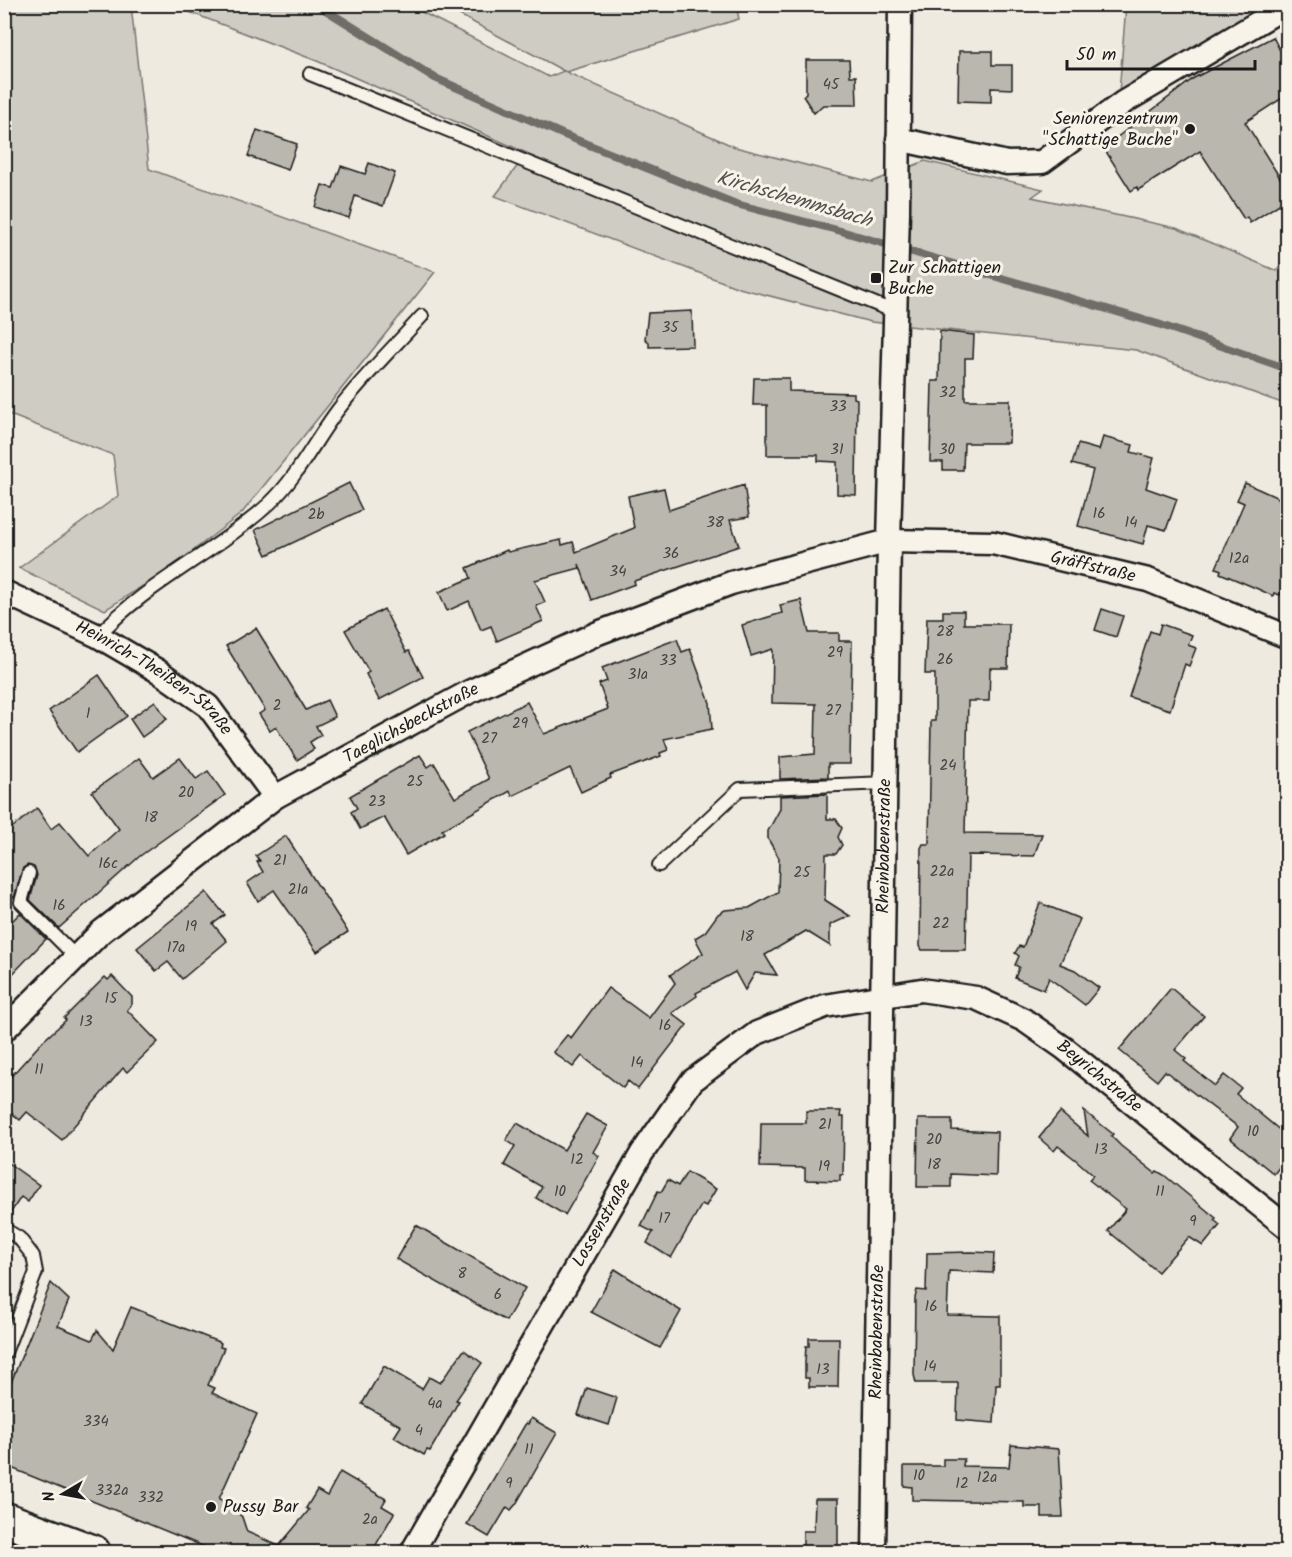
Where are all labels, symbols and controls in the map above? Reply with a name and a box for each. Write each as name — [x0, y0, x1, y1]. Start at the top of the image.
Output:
scale bar — [1067, 33, 1254, 71]
text: 50 m — [1076, 41, 1116, 70]
house number: 45 — [823, 73, 840, 97]
place label: Seniorenzentrum "Schattige Buche" — [1042, 105, 1178, 155]
marker: Seniorenzentrum "Schattige Buche" — [1183, 122, 1197, 136]
water label: Kirchschemmsbach — [713, 163, 877, 238]
place label: Zur Schattigen Buche — [888, 254, 1001, 304]
marker: Zur Schattigen Buche — [869, 271, 883, 285]
house number: 35 — [662, 316, 679, 340]
house number: 32 — [939, 381, 957, 405]
house number: 33 — [829, 395, 847, 419]
house number: 31 — [830, 438, 844, 462]
house number: 30 — [939, 438, 956, 462]
house number: 16 — [1092, 502, 1106, 526]
house number: 2b — [308, 503, 324, 527]
house number: 38 — [706, 511, 725, 535]
house number: 14 — [1125, 511, 1137, 535]
house number: 36 — [663, 542, 679, 566]
street label: Gräffstraße — [1047, 543, 1139, 591]
house number: 12a — [1229, 547, 1249, 571]
house number: 34 — [610, 560, 626, 584]
street label: Heinrich-Theißen-Straße — [70, 613, 240, 742]
house number: 28 — [936, 620, 955, 644]
house number: 29 — [827, 641, 844, 665]
house number: 26 — [936, 648, 954, 672]
house number: 33 — [659, 649, 677, 673]
house number: 31a — [628, 663, 648, 687]
street label: Taeglichsbeckstraße — [338, 675, 484, 772]
house number: 2 — [273, 694, 281, 718]
house number: 27 — [825, 699, 842, 723]
house number: 1 — [86, 702, 91, 726]
house number: 29 — [512, 712, 529, 736]
house number: 27 — [481, 727, 498, 751]
house number: 24 — [940, 754, 956, 778]
house number: 25 — [407, 770, 424, 794]
street label: Rheinbabenstraße — [869, 778, 900, 914]
house number: 20 — [178, 781, 195, 805]
house number: 23 — [368, 790, 386, 814]
house number: 18 — [144, 806, 159, 830]
house number: 21 — [273, 849, 287, 873]
house number: 16c — [98, 852, 118, 876]
house number: 22a — [930, 860, 954, 884]
house number: 25 — [794, 861, 811, 885]
house number: 21a — [288, 878, 308, 902]
house number: 16 — [52, 894, 66, 918]
house number: 22 — [932, 912, 950, 936]
house number: 19 — [185, 915, 198, 939]
house number: 18 — [740, 925, 755, 949]
house number: 17a — [167, 936, 185, 960]
house number: 15 — [105, 987, 118, 1011]
house number: 13 — [79, 1010, 93, 1034]
house number: 16 — [658, 1014, 672, 1038]
street label: Beyrichstraße — [1050, 1032, 1149, 1120]
house number: 14 — [631, 1051, 643, 1075]
house number: 11 — [34, 1058, 44, 1082]
house number: 21 — [818, 1113, 832, 1137]
house number: 10 — [1247, 1120, 1260, 1144]
house number: 20 — [926, 1128, 943, 1152]
house number: 13 — [1094, 1138, 1108, 1162]
house number: 12 — [570, 1148, 584, 1172]
house number: 18 — [927, 1153, 942, 1177]
house number: 19 — [818, 1155, 831, 1179]
street label: Lossenstraße — [565, 1173, 639, 1273]
house number: 10 — [554, 1180, 567, 1204]
house number: 11 — [1155, 1180, 1165, 1204]
house number: 17 — [658, 1207, 671, 1231]
house number: 9 — [1189, 1210, 1197, 1234]
house number: 8 — [457, 1262, 467, 1286]
street label: Rheinbabenstraße — [862, 1264, 893, 1400]
house number: 6 — [494, 1283, 502, 1307]
house number: 16 — [924, 1295, 938, 1319]
house number: 14 — [924, 1355, 936, 1379]
house number: 13 — [816, 1358, 830, 1382]
house number: 4a — [427, 1392, 443, 1416]
house number: 334 — [83, 1410, 109, 1434]
house number: 4 — [415, 1419, 423, 1443]
house number: 11 — [524, 1438, 534, 1462]
north arrow — [33, 1464, 93, 1524]
house number: 10 — [913, 1464, 926, 1488]
house number: 12a — [977, 1466, 997, 1490]
house number: 9 — [505, 1472, 513, 1496]
house number: 12 — [955, 1472, 969, 1496]
house number: 332a — [96, 1479, 128, 1503]
house number: 332 — [138, 1486, 164, 1510]
text: N — [37, 1489, 63, 1503]
place label: Pussy Bar — [223, 1493, 299, 1522]
marker: Pussy Bar — [204, 1500, 218, 1514]
house number: 2a — [362, 1508, 378, 1532]

